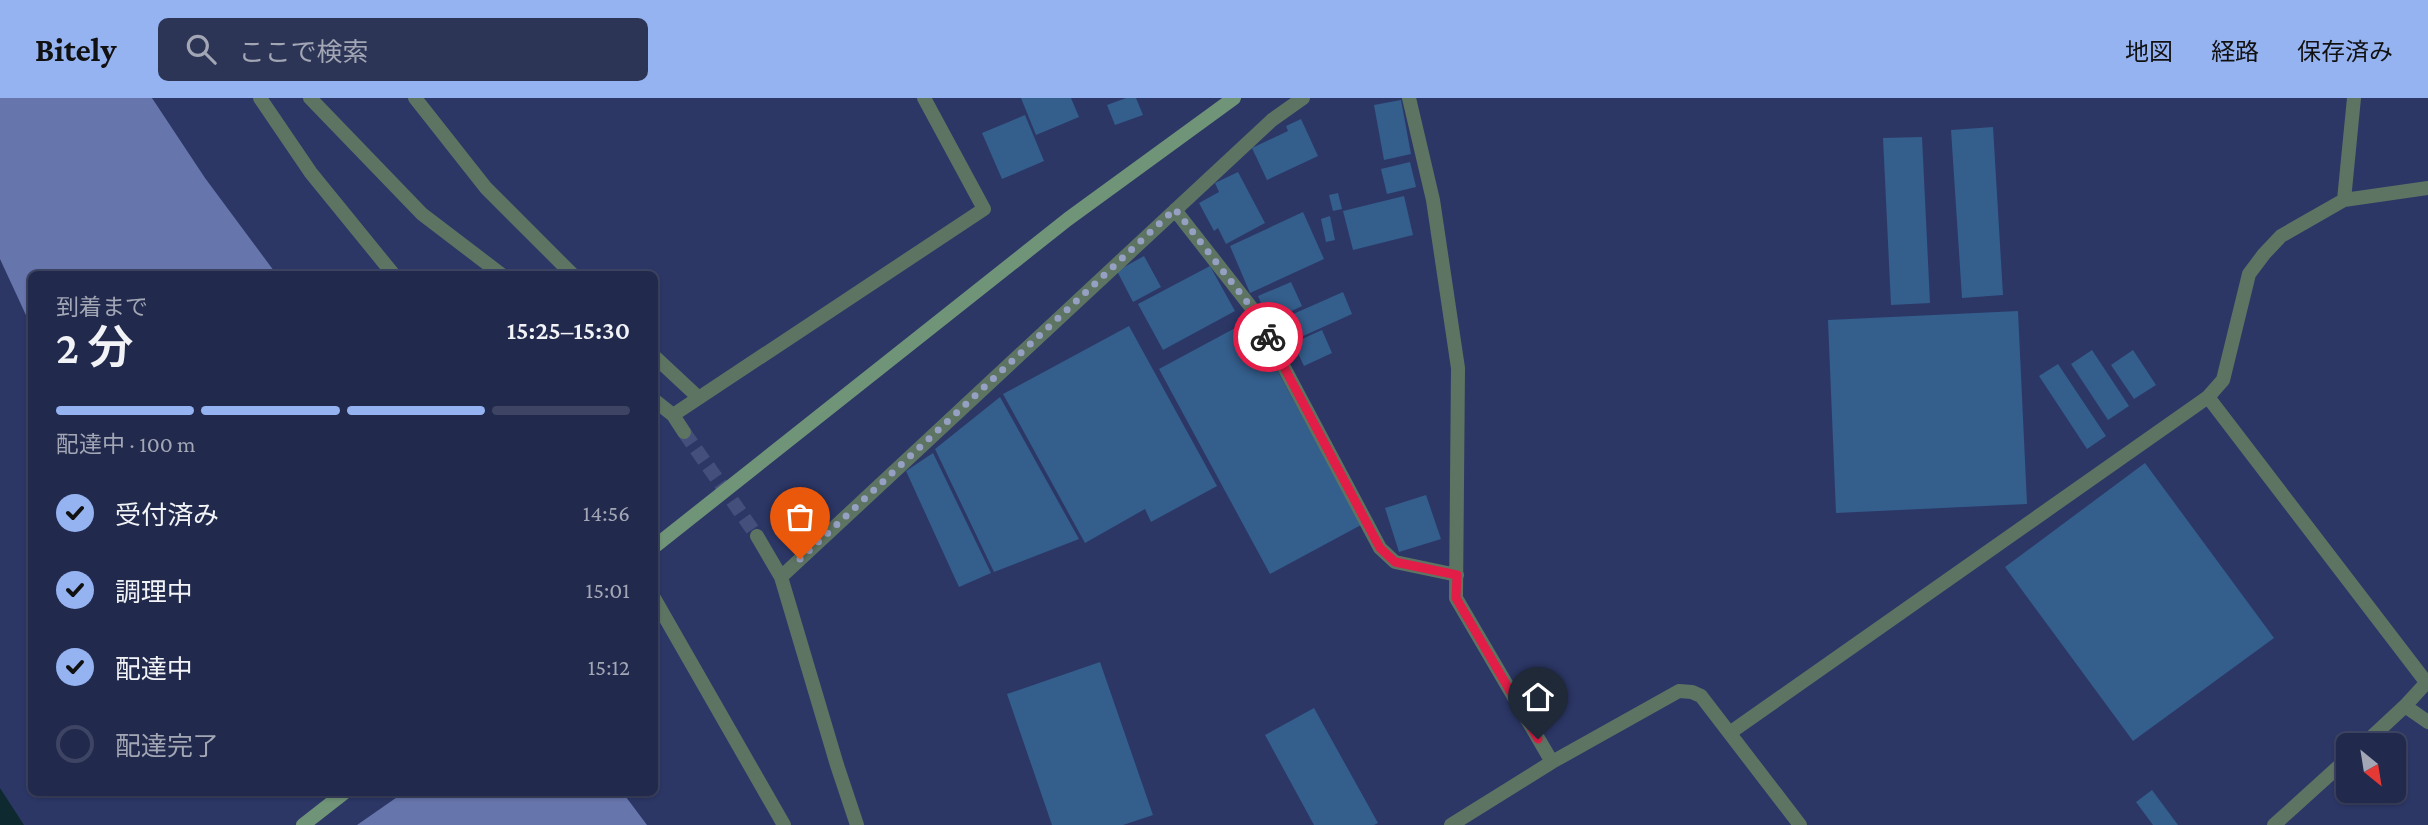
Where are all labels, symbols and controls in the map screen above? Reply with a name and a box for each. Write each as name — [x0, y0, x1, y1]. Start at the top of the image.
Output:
search box — [158, 18, 648, 81]
icon: search — [182, 30, 220, 68]
text: Bitely — [35, 31, 116, 68]
text: ここで検索 — [238, 38, 369, 67]
text: 地図 — [2125, 38, 2173, 65]
text: 経路 — [2211, 38, 2259, 65]
text: 保存済み — [2297, 38, 2393, 65]
text: 到着まで — [56, 294, 148, 320]
courier — [1233, 302, 1303, 372]
text: 15:25–15:30 — [507, 316, 630, 345]
icon: bike — [1249, 318, 1287, 356]
text: 2 分 — [56, 322, 134, 373]
text: 配達中 · 100 m — [56, 431, 196, 457]
pin — [770, 487, 830, 559]
icon: check — [56, 494, 94, 532]
icon: bag — [781, 498, 819, 536]
text: 14:56 — [583, 500, 630, 526]
text: 受付済み — [115, 501, 219, 530]
icon: check — [56, 571, 94, 609]
text: 15:01 — [586, 577, 630, 603]
text: 調理中 — [115, 578, 193, 607]
icon: check — [56, 648, 94, 686]
text: 15:12 — [588, 654, 630, 680]
text: 配達中 — [115, 655, 193, 684]
pin — [1508, 667, 1568, 739]
icon: home — [1519, 678, 1557, 716]
text: 配達完了 — [115, 732, 219, 761]
north arrow — [2336, 733, 2406, 803]
map controls — [2336, 733, 2406, 803]

